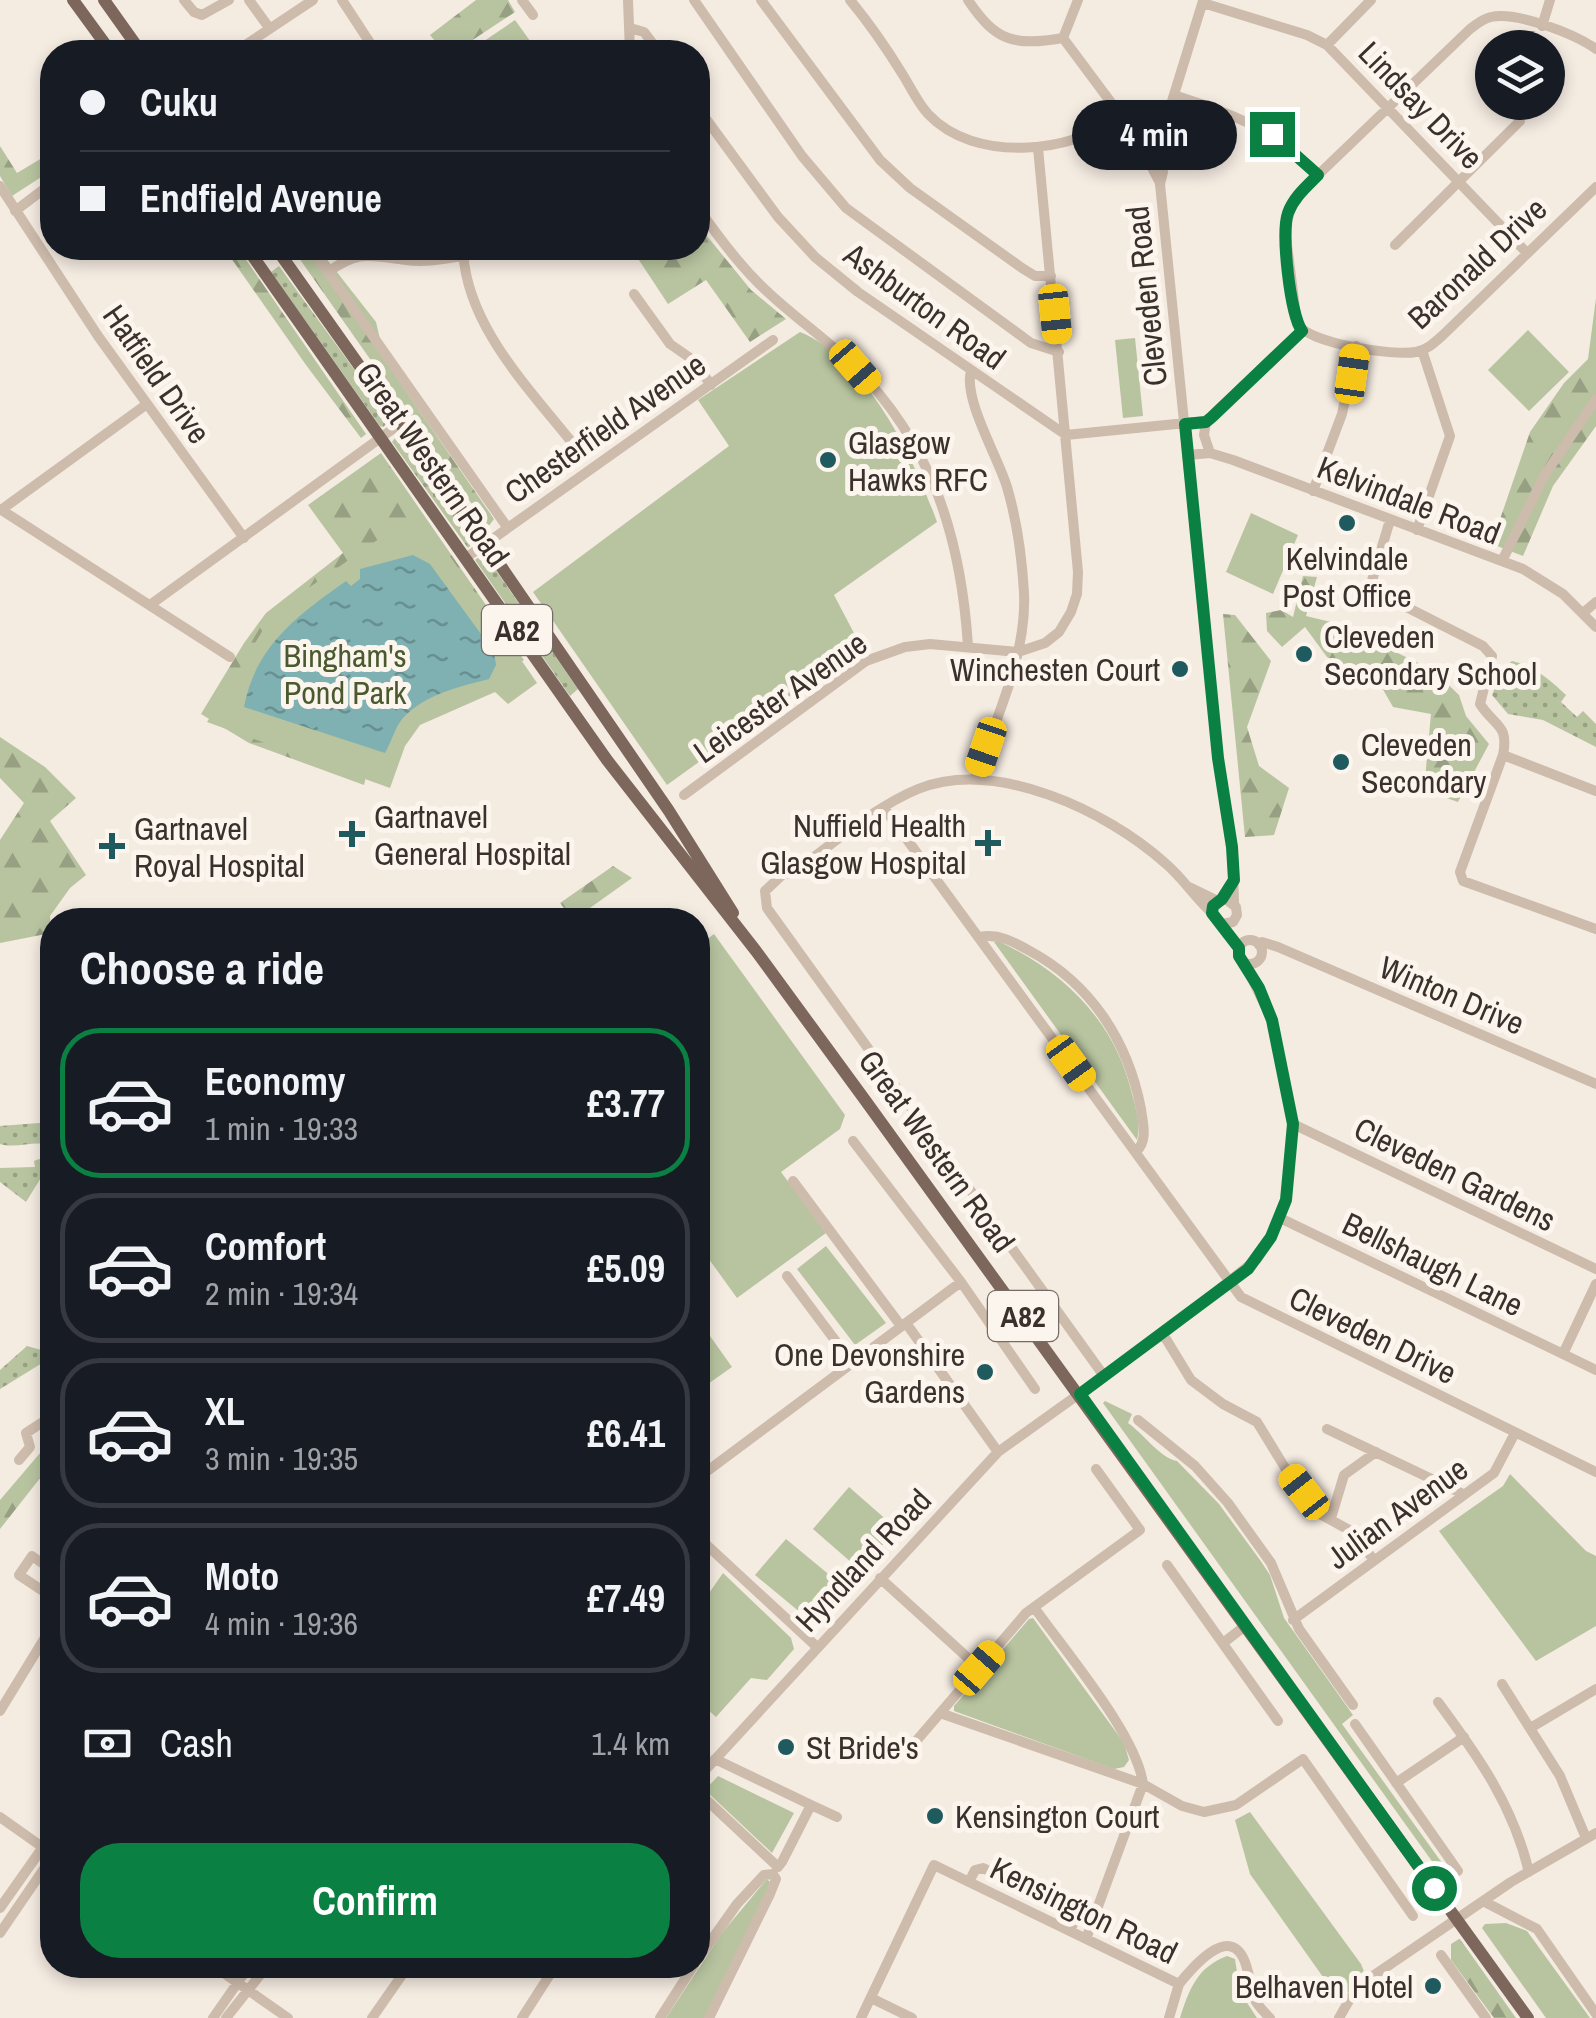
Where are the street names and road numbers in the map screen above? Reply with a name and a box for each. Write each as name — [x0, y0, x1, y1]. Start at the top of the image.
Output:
street label: Lindsay Drive — [1349, 32, 1493, 178]
street label: Baronald Drive — [1398, 188, 1556, 338]
street label: Cleveden Road — [1115, 204, 1177, 388]
street label: Ashburton Road — [835, 232, 1014, 379]
street label: Hatfield Drive — [93, 296, 221, 452]
street label: Chesterfield Avenue — [496, 343, 714, 513]
street label: Great Western Road — [347, 353, 519, 575]
street label: Kelvindale Road — [1311, 445, 1507, 555]
road number: A82 — [482, 605, 552, 655]
street label: Leicester Avenue — [685, 621, 875, 773]
street label: Winton Drive — [1373, 945, 1531, 1045]
street label: Great Western Road — [849, 1041, 1025, 1261]
street label: Cleveden Gardens — [1347, 1107, 1563, 1241]
street label: Bellshaugh Lane — [1336, 1202, 1530, 1326]
street label: Cleveden Drive — [1282, 1276, 1464, 1394]
road number: A82 — [988, 1291, 1058, 1341]
street label: Julian Avenue — [1318, 1447, 1476, 1579]
street label: Hyndland Road — [786, 1479, 940, 1641]
street label: Kensington Road — [983, 1846, 1185, 1974]

